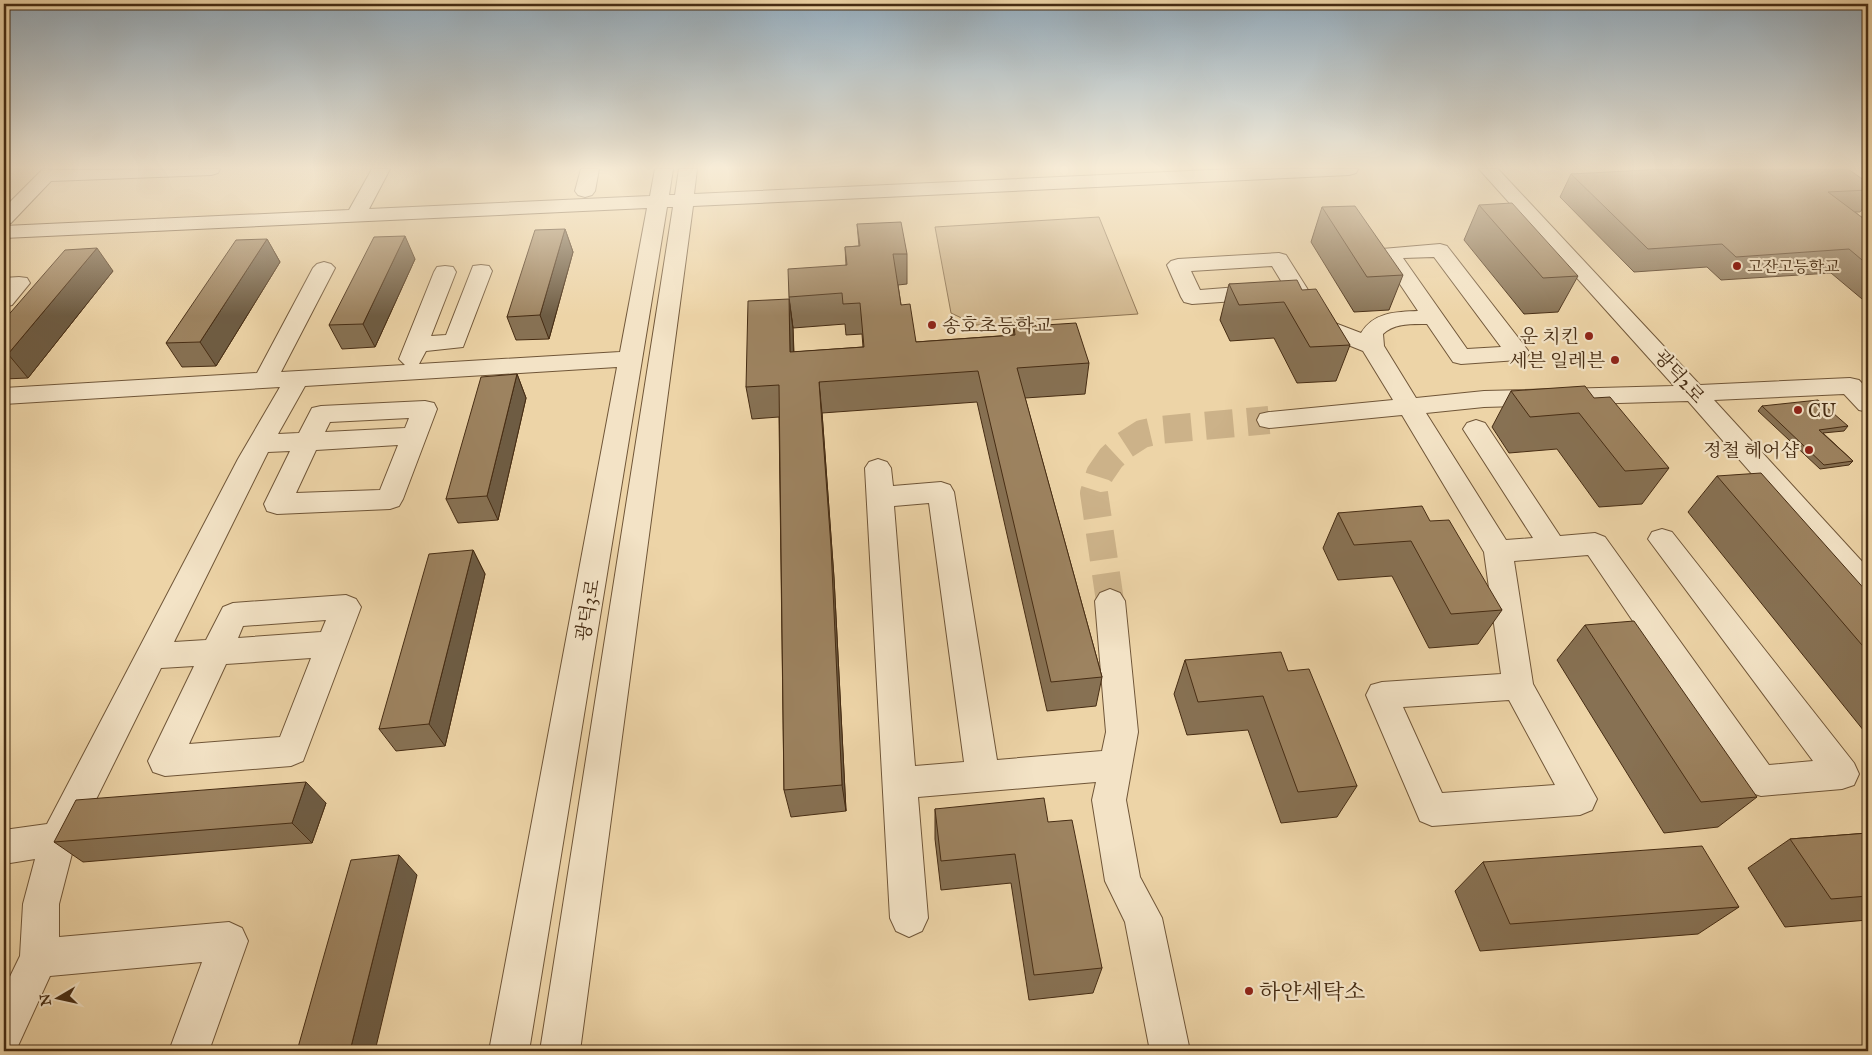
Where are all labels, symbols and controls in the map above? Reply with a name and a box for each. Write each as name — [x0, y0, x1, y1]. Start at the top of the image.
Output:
place label: 고잔고등학교 — [1747, 257, 1840, 276]
marker: 고잔고등학교 — [1731, 260, 1743, 272]
place label: 송호초등학교 — [942, 314, 1052, 337]
marker: 송호초등학교 — [926, 319, 938, 331]
place label: 운 치킨 — [1520, 325, 1579, 348]
marker: 운 치킨 — [1583, 330, 1595, 342]
street label: 광덕2로 — [1650, 345, 1710, 408]
place label: 세븐 일레븐 — [1509, 349, 1605, 372]
marker: 세븐 일레븐 — [1609, 354, 1621, 366]
place label: CU — [1808, 399, 1836, 422]
marker: CU — [1792, 404, 1804, 416]
place label: 정철 헤어샵 — [1703, 439, 1800, 462]
marker: 정철 헤어샵 — [1803, 444, 1815, 456]
street label: 광덕3로 — [571, 577, 604, 643]
north arrow — [32, 972, 82, 1022]
place label: 하얀세탁소 — [1259, 978, 1365, 1005]
marker: 하얀세탁소 — [1243, 985, 1255, 997]
text: N — [36, 993, 55, 1007]

